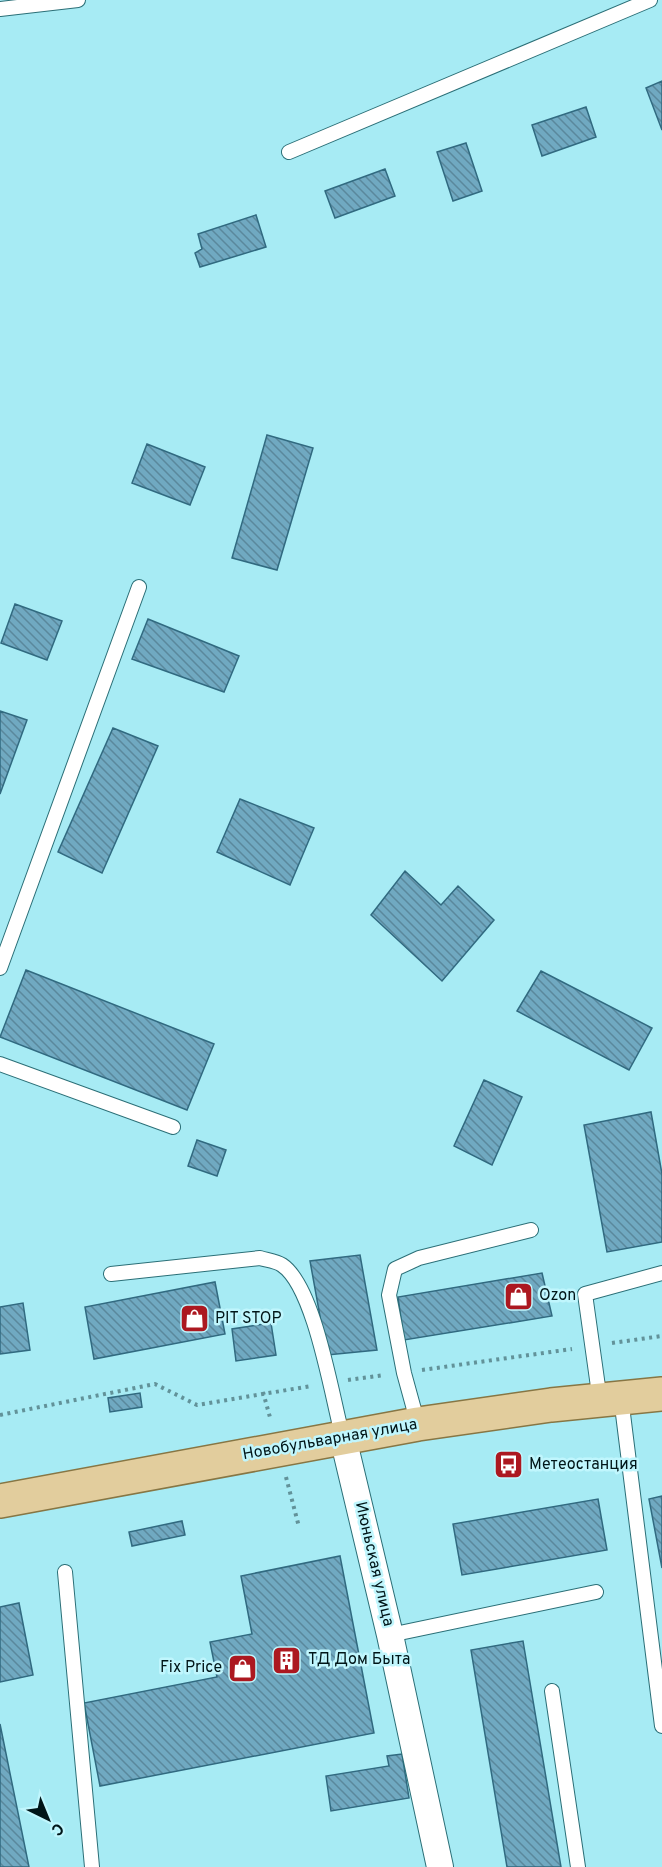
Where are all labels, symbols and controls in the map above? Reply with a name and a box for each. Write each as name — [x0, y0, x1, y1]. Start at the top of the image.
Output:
shop icon: Ozon — [502, 1280, 534, 1312]
place label: Ozon — [539, 1286, 576, 1306]
shop icon: PIT STOP — [178, 1303, 210, 1335]
place label: PIT STOP — [215, 1309, 282, 1329]
street label: Новобульварная улица — [241, 1415, 419, 1465]
bus stop icon: Метеостанция — [492, 1449, 524, 1481]
place label: Метеостанция — [529, 1455, 638, 1475]
street label: Июньская улица — [350, 1500, 398, 1628]
building icon: ТД Дом Быта — [271, 1644, 303, 1676]
place label: ТД Дом Быта — [308, 1650, 410, 1670]
shop icon: Fix Price — [227, 1652, 259, 1684]
place label: Fix Price — [160, 1658, 222, 1678]
north arrow — [18, 1789, 78, 1849]
text: С — [46, 1818, 67, 1839]

